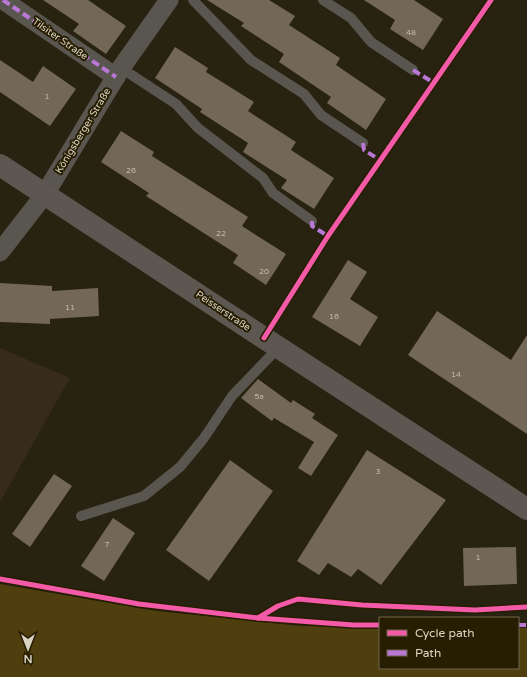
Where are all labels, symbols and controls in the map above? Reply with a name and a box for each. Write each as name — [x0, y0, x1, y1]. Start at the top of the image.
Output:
street label: Tilsiter Straße — [30, 15, 90, 63]
house number: 48 — [406, 28, 416, 37]
street label: Königsberger Straße — [53, 86, 113, 176]
house number: 1 — [44, 92, 50, 101]
house number: 26 — [126, 166, 136, 175]
house number: 22 — [216, 229, 226, 238]
house number: 20 — [259, 267, 269, 276]
street label: Peisserstraße — [193, 288, 253, 334]
house number: 11 — [65, 303, 75, 312]
house number: 16 — [329, 312, 339, 321]
house number: 14 — [451, 370, 461, 379]
house number: 5a — [254, 392, 264, 401]
house number: 3 — [375, 467, 381, 476]
house number: 7 — [104, 540, 110, 549]
house number: 1 — [475, 553, 481, 562]
legend — [379, 617, 519, 669]
text: Cycle path — [415, 626, 474, 640]
north arrow — [8, 629, 48, 669]
text: Path — [415, 646, 441, 660]
text: N — [24, 652, 32, 665]

